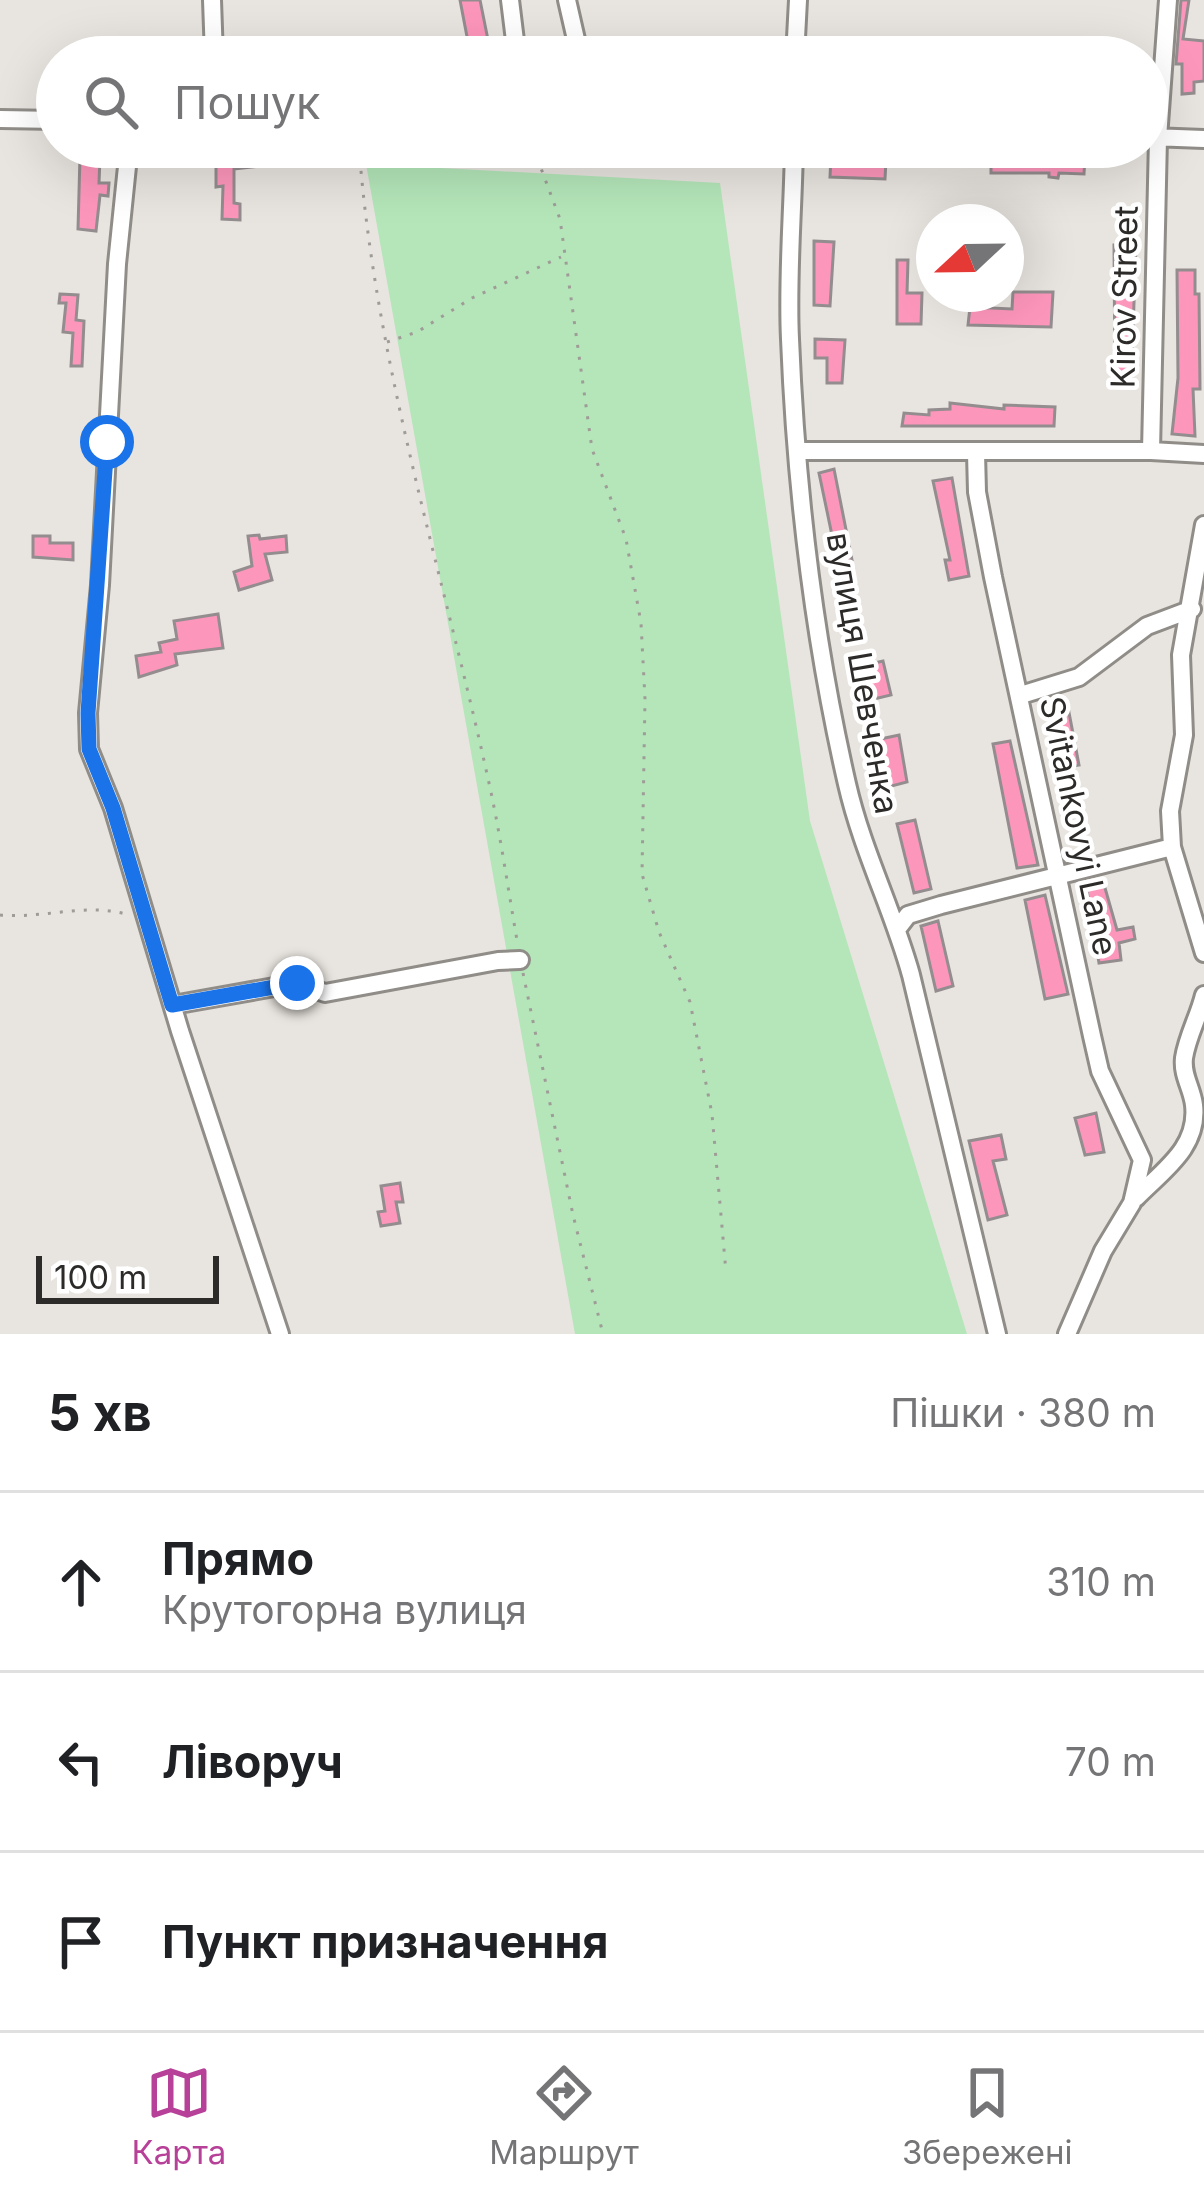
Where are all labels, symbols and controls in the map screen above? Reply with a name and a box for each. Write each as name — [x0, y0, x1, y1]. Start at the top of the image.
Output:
search box — [36, 36, 1168, 168]
icon: search — [78, 69, 144, 135]
text: Пошук — [174, 75, 320, 130]
north arrow — [916, 204, 1024, 312]
street label: Kirov Street — [1102, 205, 1146, 389]
route start — [80, 415, 134, 469]
street label: вулиця Шевченка — [819, 529, 907, 817]
street label: Svitankovyi Lane — [1032, 693, 1126, 959]
route end — [270, 956, 324, 1010]
scale bar — [36, 1250, 219, 1303]
text: 100 m — [54, 1257, 147, 1297]
text: 5 хв — [48, 1382, 152, 1443]
text: Пішки · 380 m — [890, 1389, 1156, 1436]
text: Прямо — [162, 1531, 314, 1586]
icon: ahead — [48, 1549, 114, 1615]
text: 310 m — [1046, 1558, 1156, 1605]
text: Крутогорна вулиця — [162, 1586, 527, 1633]
icon: left — [48, 1729, 114, 1795]
text: Ліворуч — [162, 1734, 343, 1789]
text: 70 m — [1065, 1738, 1156, 1785]
icon: arrive — [48, 1909, 114, 1975]
text: Пункт призначення — [162, 1914, 608, 1969]
tab: Карта — [131, 2060, 226, 2172]
tab: Маршрут — [489, 2060, 639, 2172]
tab: Збережені — [902, 2060, 1073, 2172]

